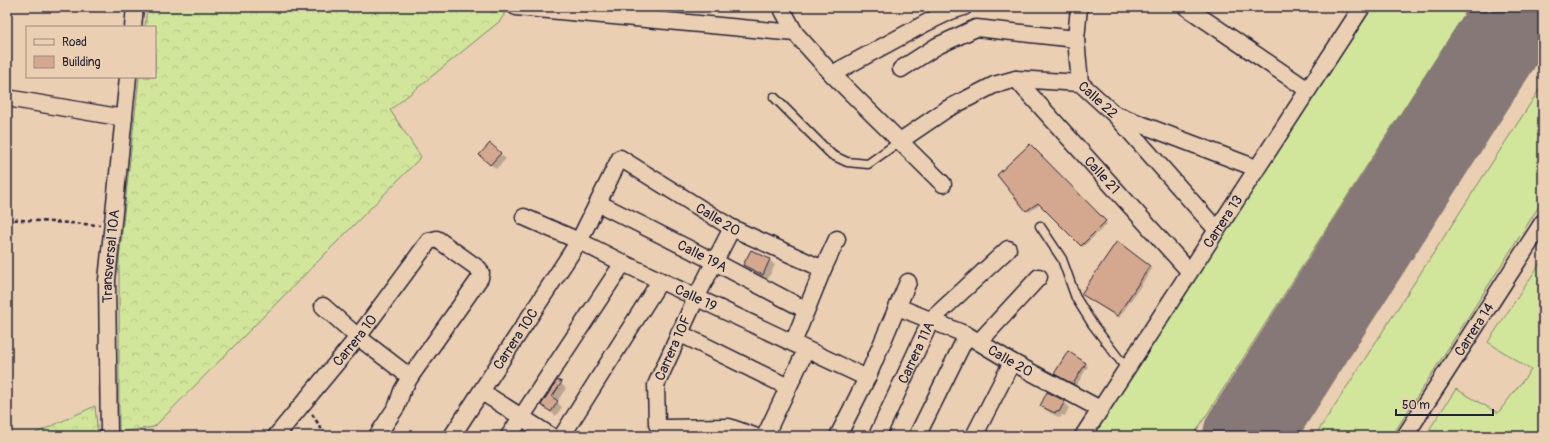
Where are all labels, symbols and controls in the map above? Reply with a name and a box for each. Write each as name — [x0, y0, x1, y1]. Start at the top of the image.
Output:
legend — [26, 26, 156, 78]
text: Road — [62, 35, 87, 50]
text: Building — [62, 55, 101, 70]
street label: Calle 22 — [1075, 77, 1121, 122]
street label: Calle 21 — [1081, 152, 1124, 197]
street label: Carrera 13 — [1199, 192, 1246, 251]
street label: Calle 20 — [693, 199, 743, 239]
street label: Transversal 10A — [98, 209, 123, 303]
street label: Calle 19A — [675, 236, 730, 275]
street label: Calle 19 — [672, 280, 720, 315]
street label: Carrera 14 — [1450, 299, 1497, 359]
street label: Carrera 10C — [489, 305, 542, 373]
street label: Carrera 10 — [329, 311, 380, 370]
street label: Carrera 10F — [651, 313, 695, 383]
street label: Carrera 11A — [894, 319, 938, 386]
street label: Calle 20 — [985, 341, 1036, 380]
scale bar — [1396, 391, 1493, 417]
text: 50 m — [1402, 398, 1430, 413]

